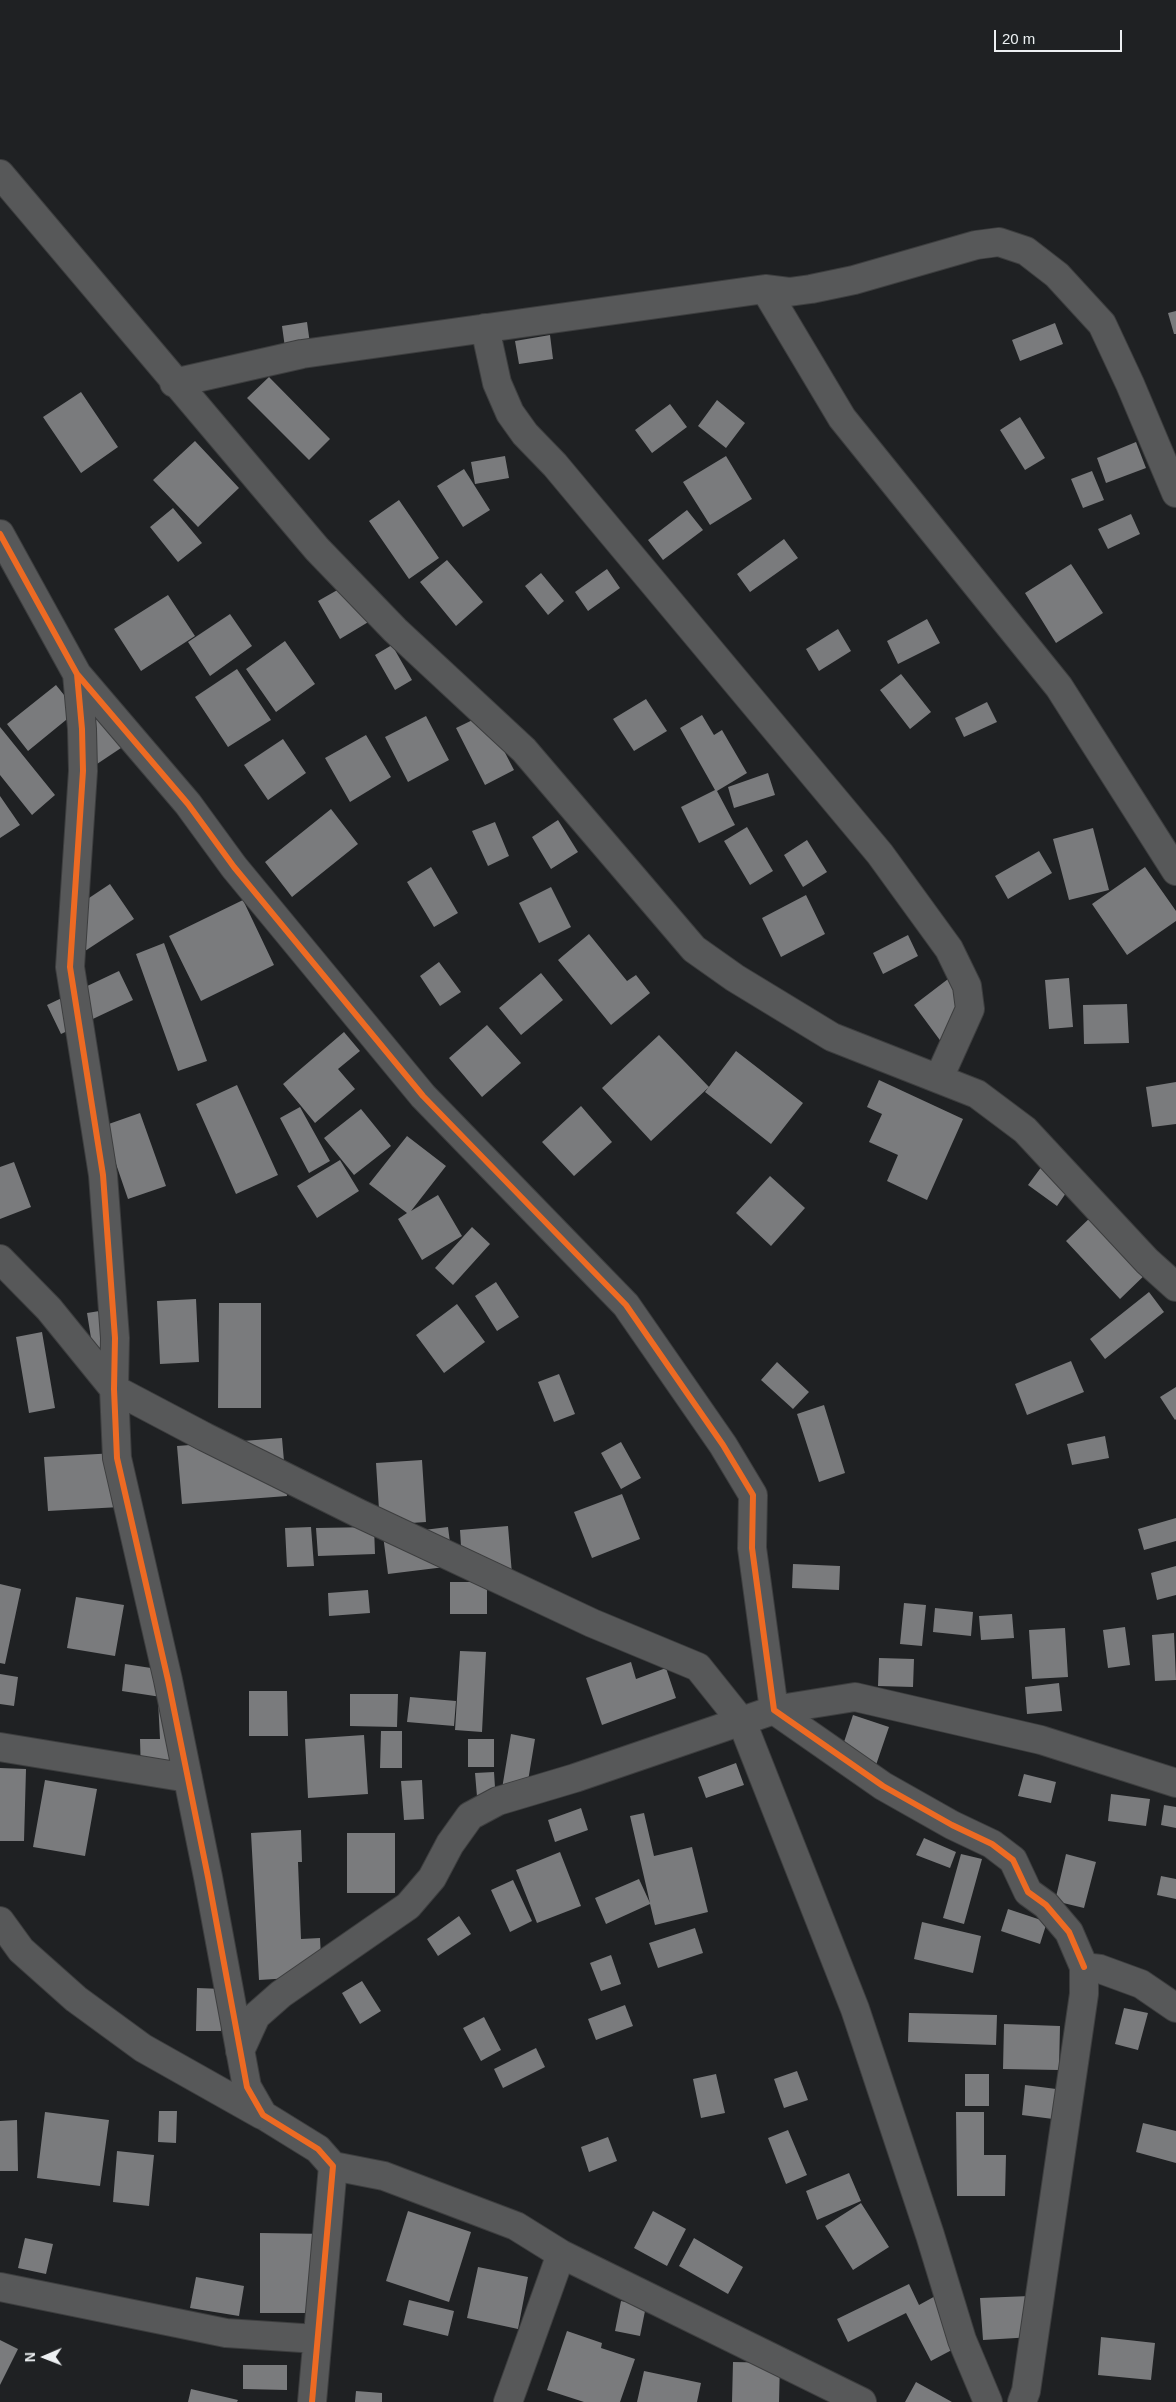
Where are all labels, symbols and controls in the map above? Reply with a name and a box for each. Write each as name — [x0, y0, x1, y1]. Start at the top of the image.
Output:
scale bar — [996, 20, 1124, 52]
text: 20 m — [1002, 30, 1035, 47]
north arrow — [20, 2332, 70, 2382]
text: N — [22, 2352, 38, 2362]

